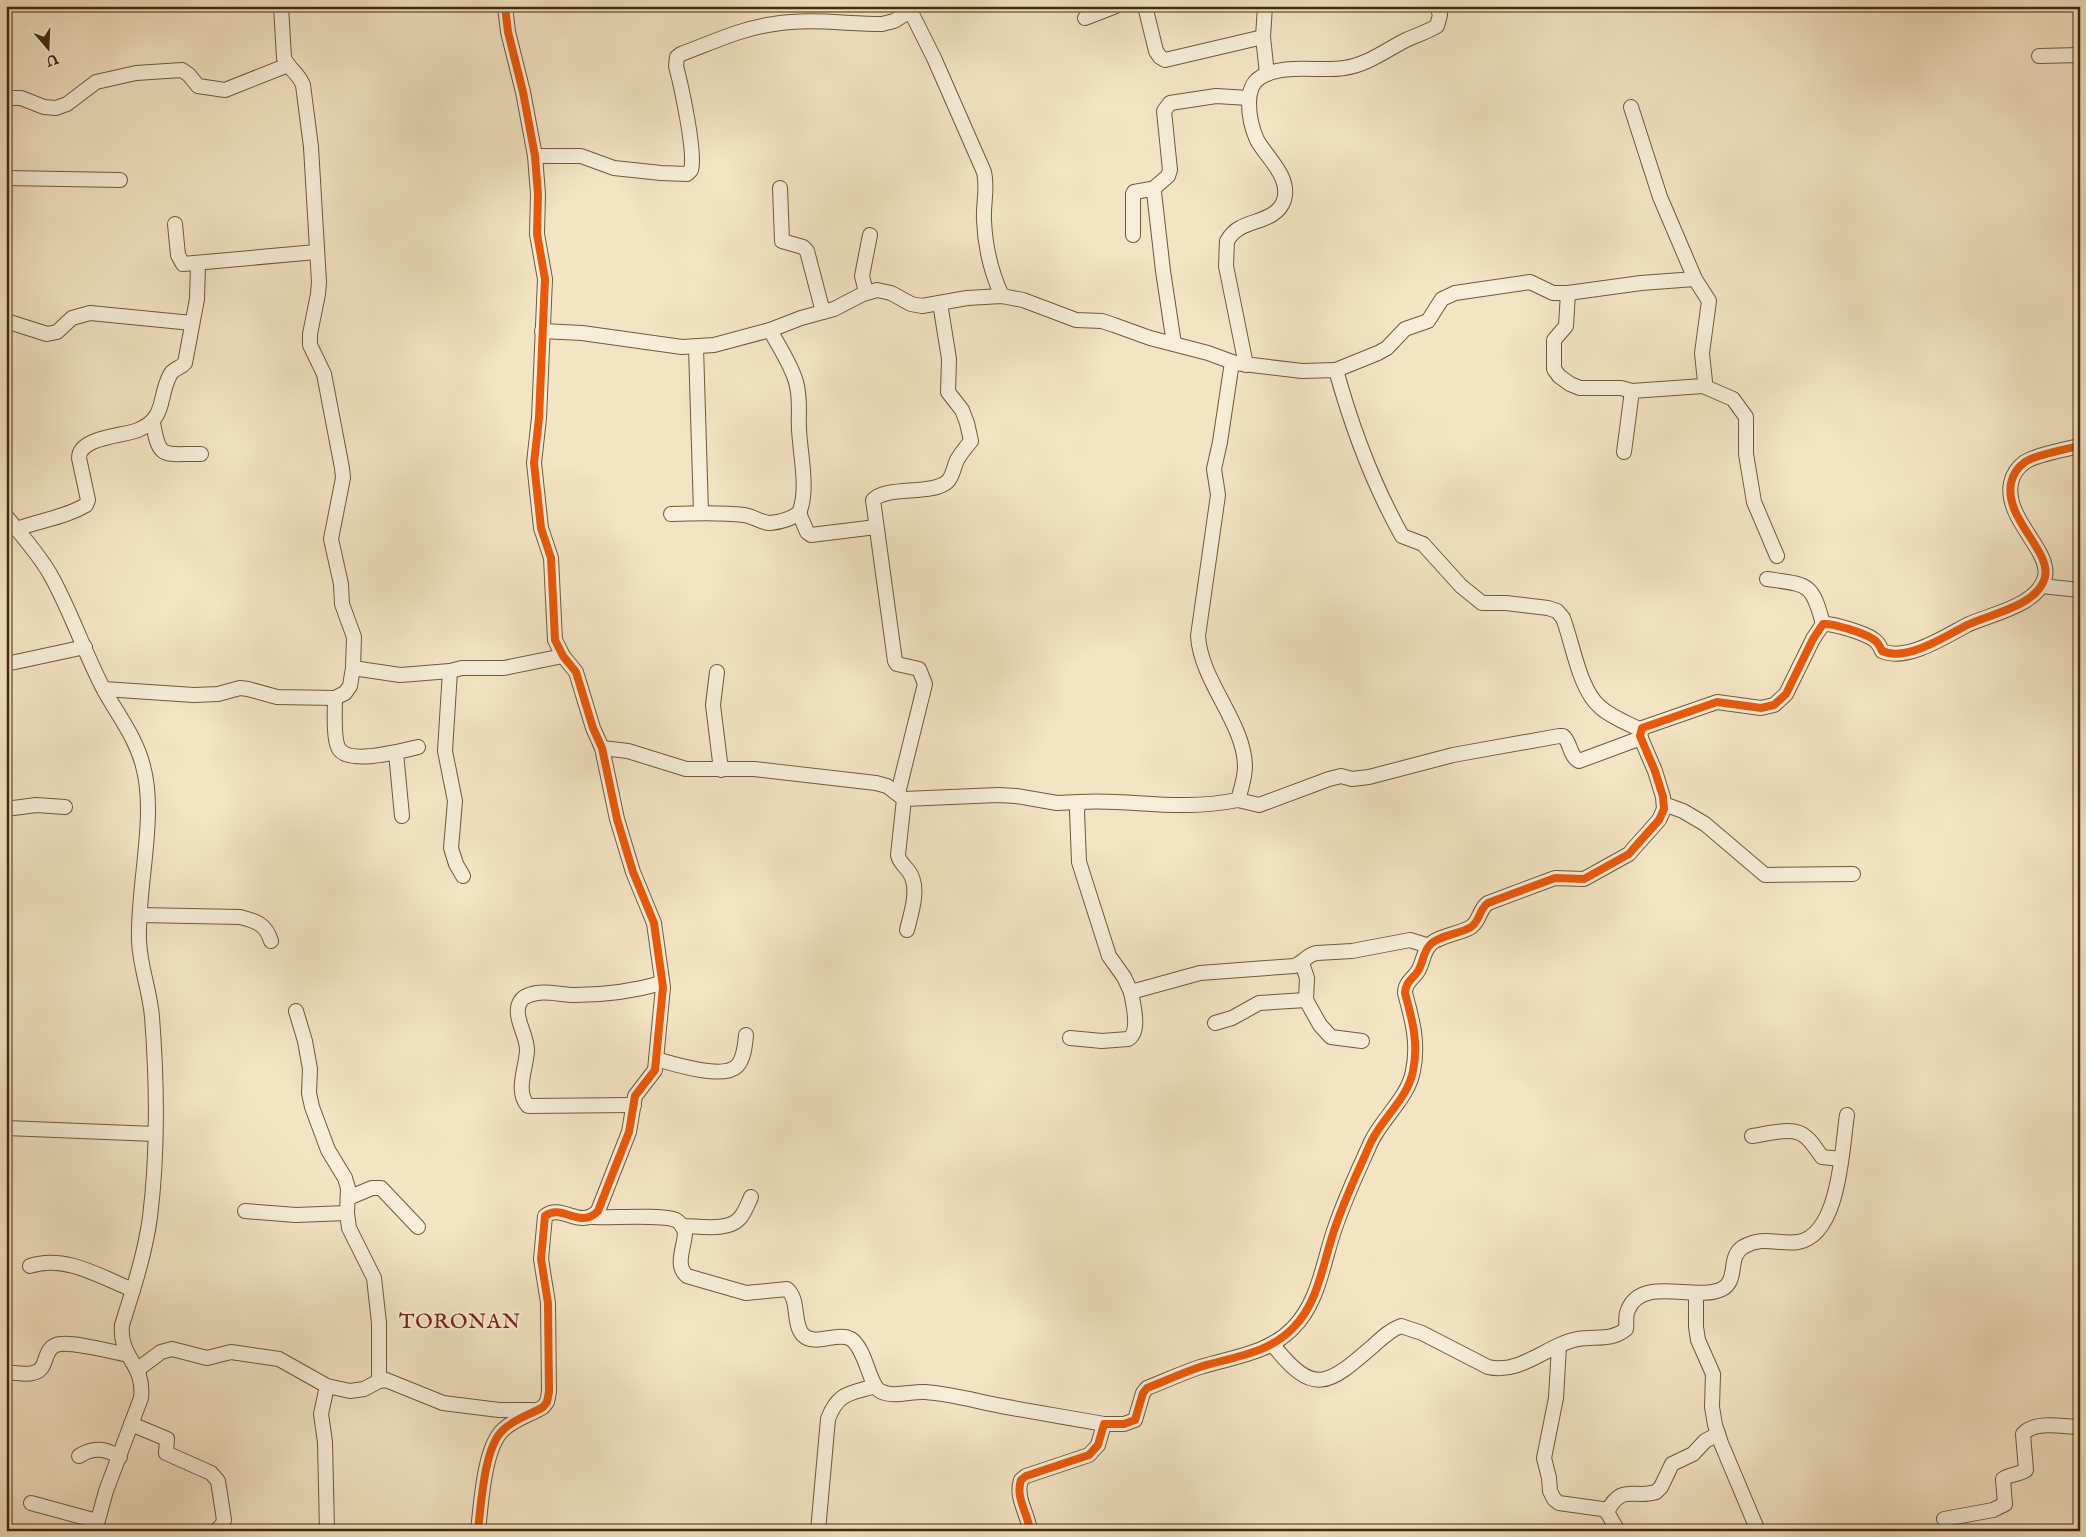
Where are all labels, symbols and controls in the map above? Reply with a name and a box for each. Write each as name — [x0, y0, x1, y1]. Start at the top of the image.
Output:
north arrow — [22, 22, 72, 72]
text: U — [42, 49, 61, 70]
district label: TORONAN — [399, 1309, 521, 1336]

